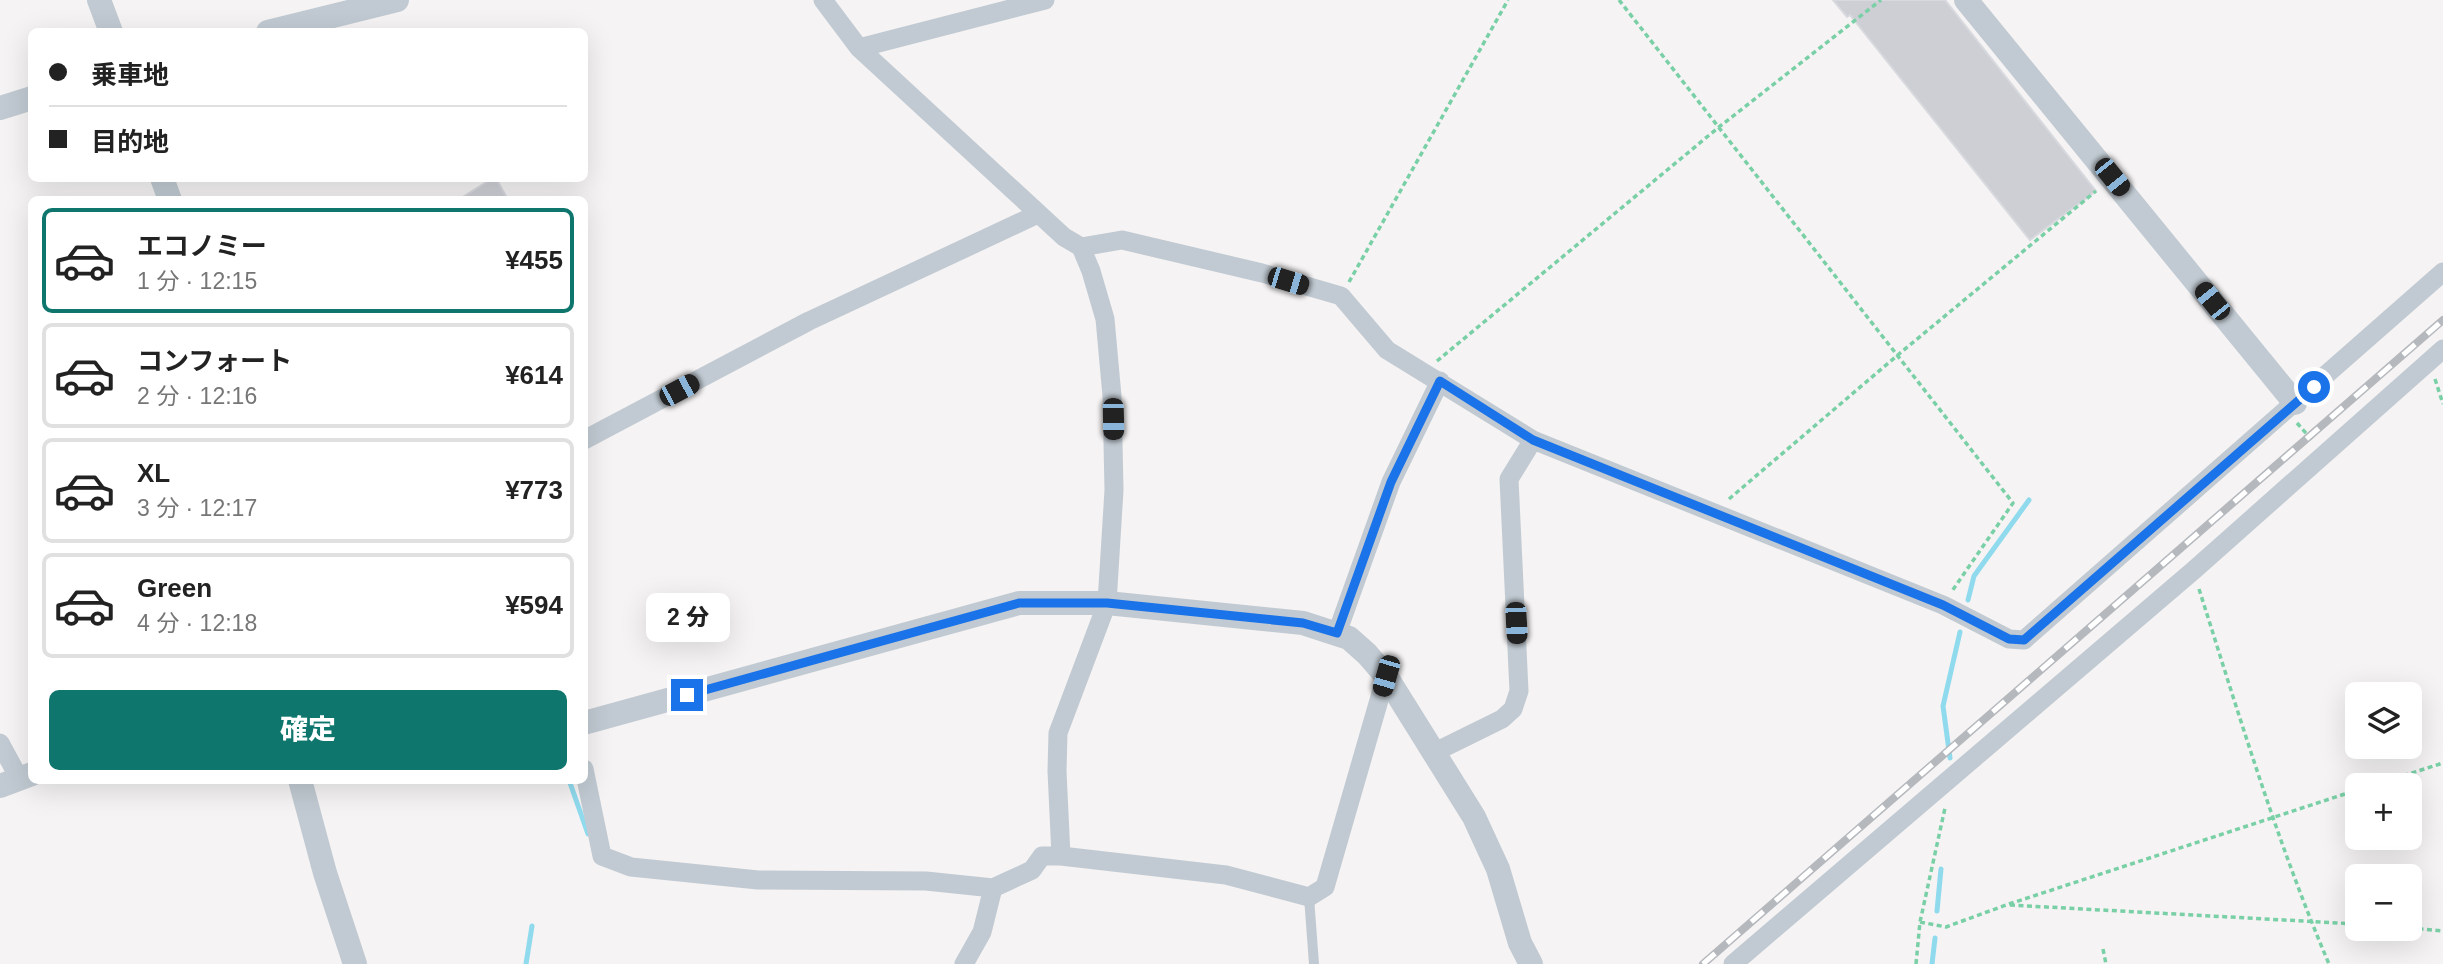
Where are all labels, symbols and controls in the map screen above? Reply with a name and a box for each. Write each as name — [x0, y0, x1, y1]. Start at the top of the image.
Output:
text: 乗車地 — [91, 60, 169, 90]
text: 目的地 — [91, 127, 169, 157]
car — [2091, 154, 2134, 200]
icon: car — [53, 229, 116, 292]
text: エコノミー — [137, 231, 267, 261]
text: ¥455 — [505, 245, 563, 275]
car — [1265, 265, 1312, 297]
text: 1 分 · 12:15 — [137, 268, 257, 294]
car — [2191, 278, 2234, 324]
icon: car — [53, 344, 116, 407]
text: コンフォート — [137, 346, 292, 376]
text: ¥614 — [505, 360, 563, 390]
car — [656, 371, 703, 409]
route start — [2298, 371, 2330, 403]
text: 2 分 · 12:16 — [137, 383, 257, 409]
car — [1103, 398, 1124, 440]
text: XL — [137, 458, 170, 488]
icon: car — [53, 459, 116, 522]
text: ¥773 — [505, 475, 563, 505]
text: 3 分 · 12:17 — [137, 495, 257, 521]
text: Green — [137, 573, 212, 603]
icon: car — [53, 574, 116, 637]
text: ¥594 — [505, 590, 563, 620]
callout: 2 分 — [645, 594, 729, 642]
car — [1505, 601, 1528, 645]
text: 2 分 — [667, 604, 709, 630]
text: 4 分 · 12:18 — [137, 610, 257, 636]
car — [1371, 653, 1402, 699]
route end — [671, 679, 703, 711]
map controls — [2345, 682, 2422, 941]
button: layers — [2345, 682, 2422, 759]
button: 確定 — [49, 690, 567, 770]
button: + — [2345, 773, 2422, 850]
button: − — [2345, 864, 2422, 941]

